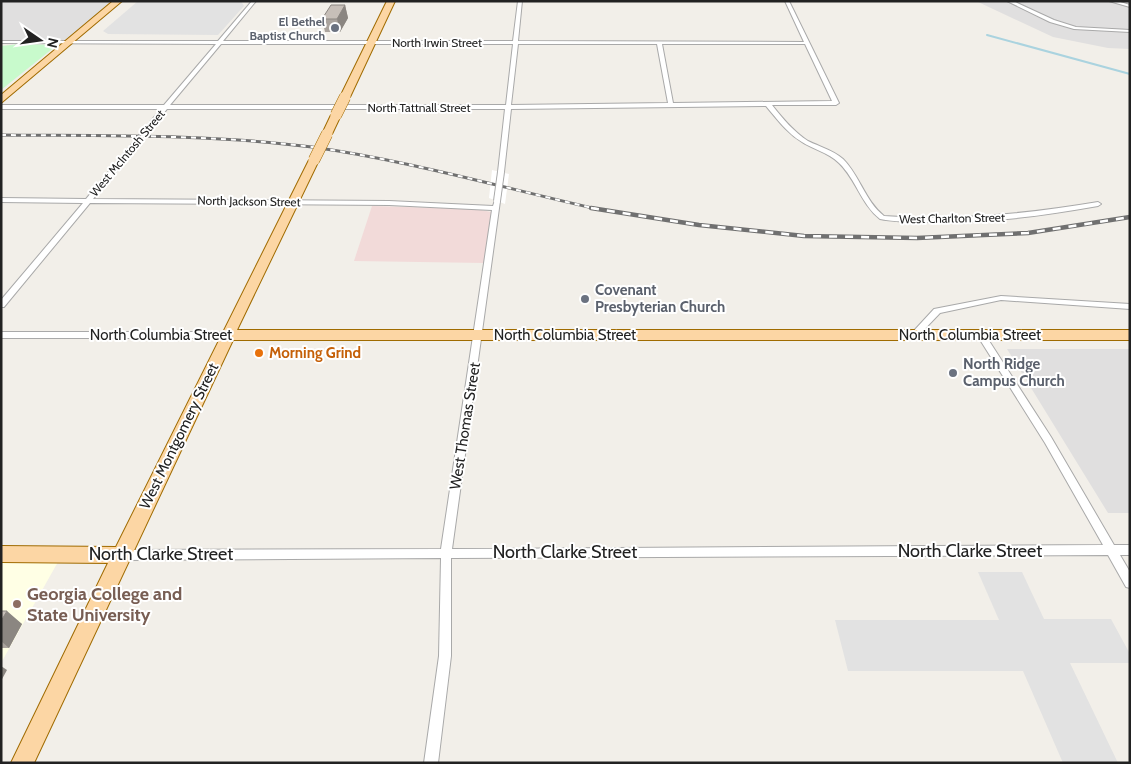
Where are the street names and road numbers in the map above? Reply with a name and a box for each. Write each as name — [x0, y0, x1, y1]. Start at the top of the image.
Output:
street label: North Irwin Street — [392, 35, 482, 50]
street label: North Tattnall Street — [368, 100, 471, 115]
street label: West McIntosh Street — [86, 106, 168, 200]
street label: North Jackson Street — [197, 193, 301, 209]
street label: West Charlton Street — [899, 210, 1005, 226]
street label: North Columbia Street — [90, 326, 232, 344]
street label: North Columbia Street — [494, 326, 636, 344]
street label: North Columbia Street — [899, 326, 1041, 344]
street label: West Montgomery Street — [136, 360, 222, 512]
street label: West Thomas Street — [446, 361, 484, 491]
street label: North Clarke Street — [898, 540, 1042, 562]
street label: North Clarke Street — [493, 541, 637, 563]
street label: North Clarke Street — [89, 543, 233, 565]

